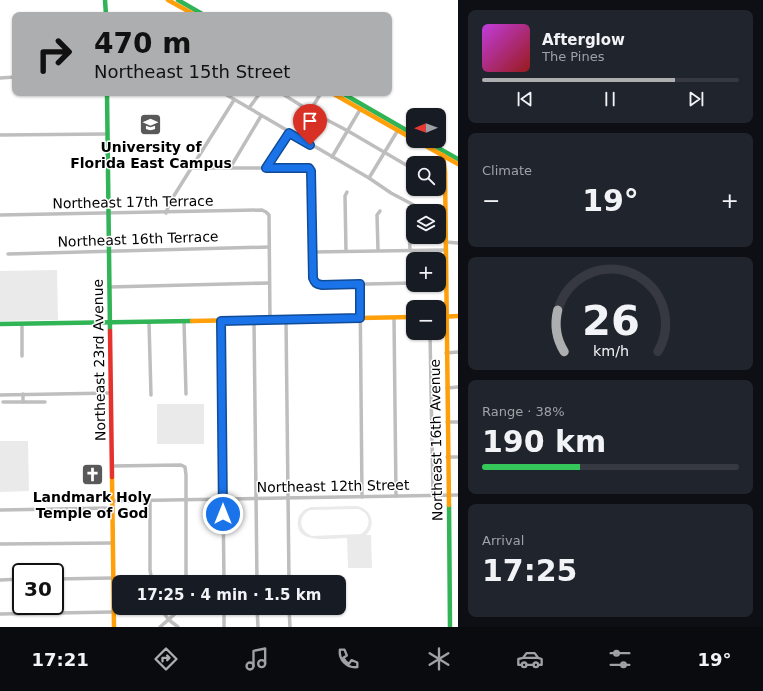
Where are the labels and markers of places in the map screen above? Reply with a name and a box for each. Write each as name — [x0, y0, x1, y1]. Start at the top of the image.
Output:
pin — [293, 104, 327, 145]
school or university icon: University of Florida East Campus — [138, 112, 164, 138]
place label: University of Florida East Campus — [70, 139, 232, 171]
church icon: Landmark Holy Temple of God — [79, 462, 105, 488]
place label: Landmark Holy Temple of God — [33, 489, 151, 521]

